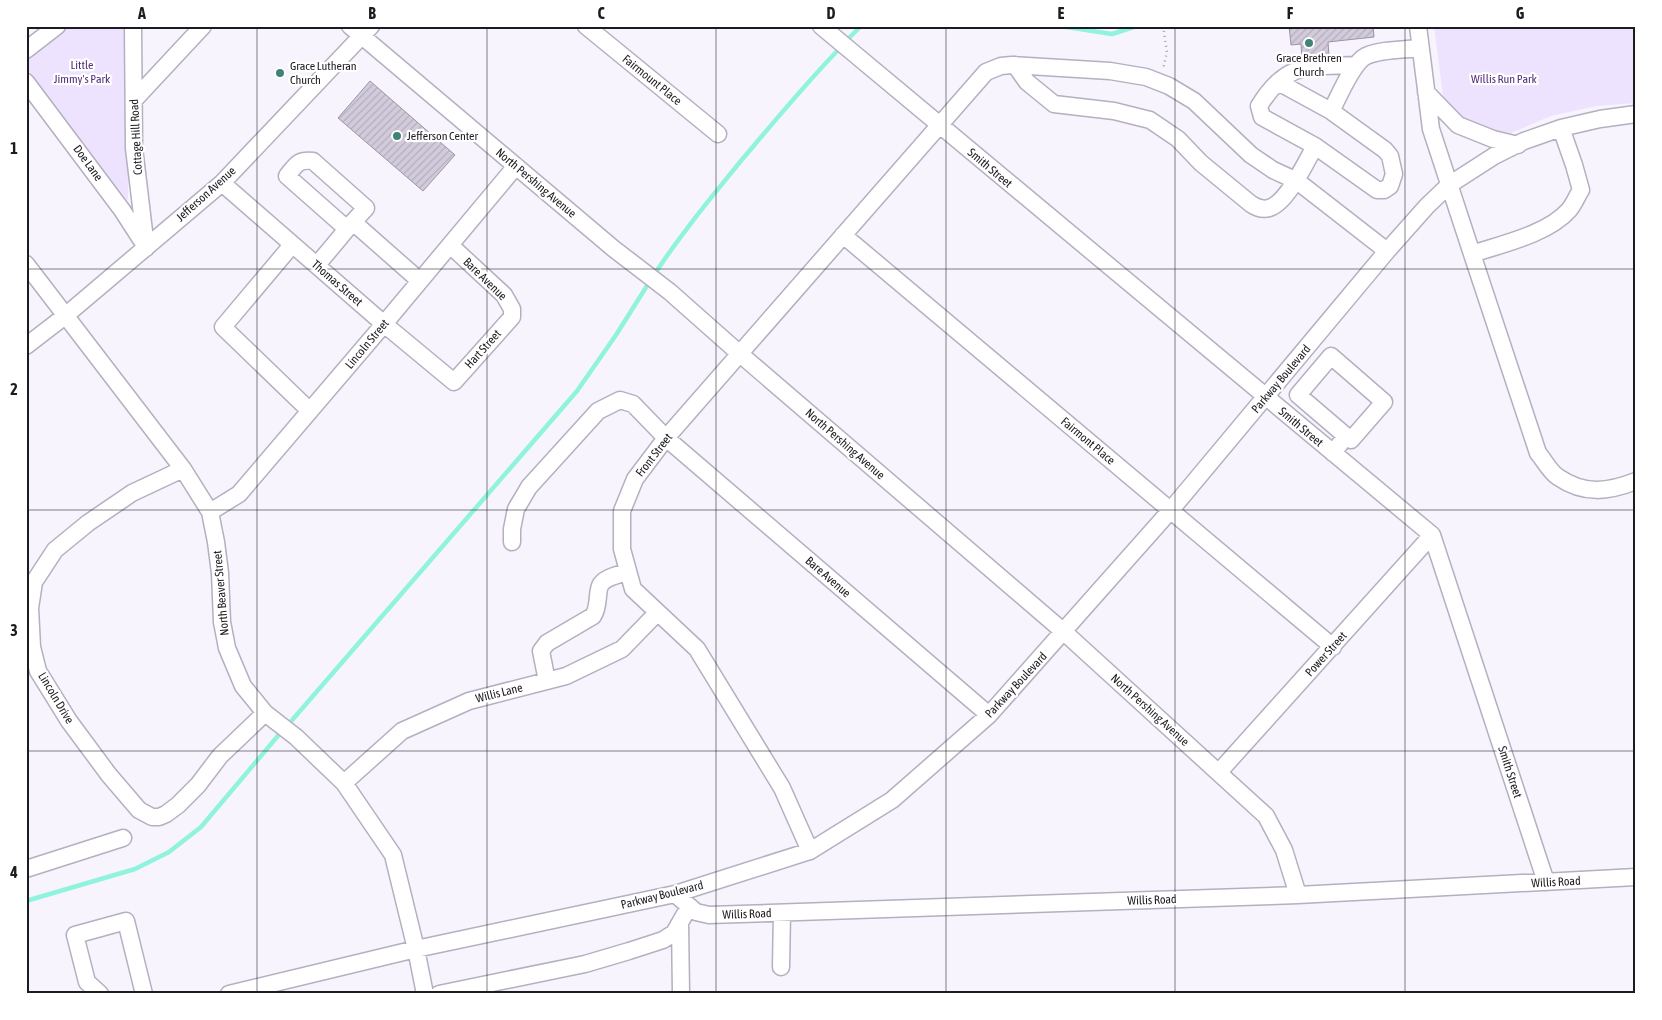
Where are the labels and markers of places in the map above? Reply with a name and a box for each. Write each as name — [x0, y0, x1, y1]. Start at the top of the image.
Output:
marker: Grace Brethren Church — [1303, 37, 1315, 49]
place label: Grace Brethren Church — [1276, 51, 1342, 79]
place label: Grace Lutheran Church — [290, 59, 357, 87]
marker: Grace Lutheran Church — [274, 67, 286, 79]
place label: Jefferson Center — [407, 129, 479, 143]
marker: Jefferson Center — [391, 130, 403, 142]

